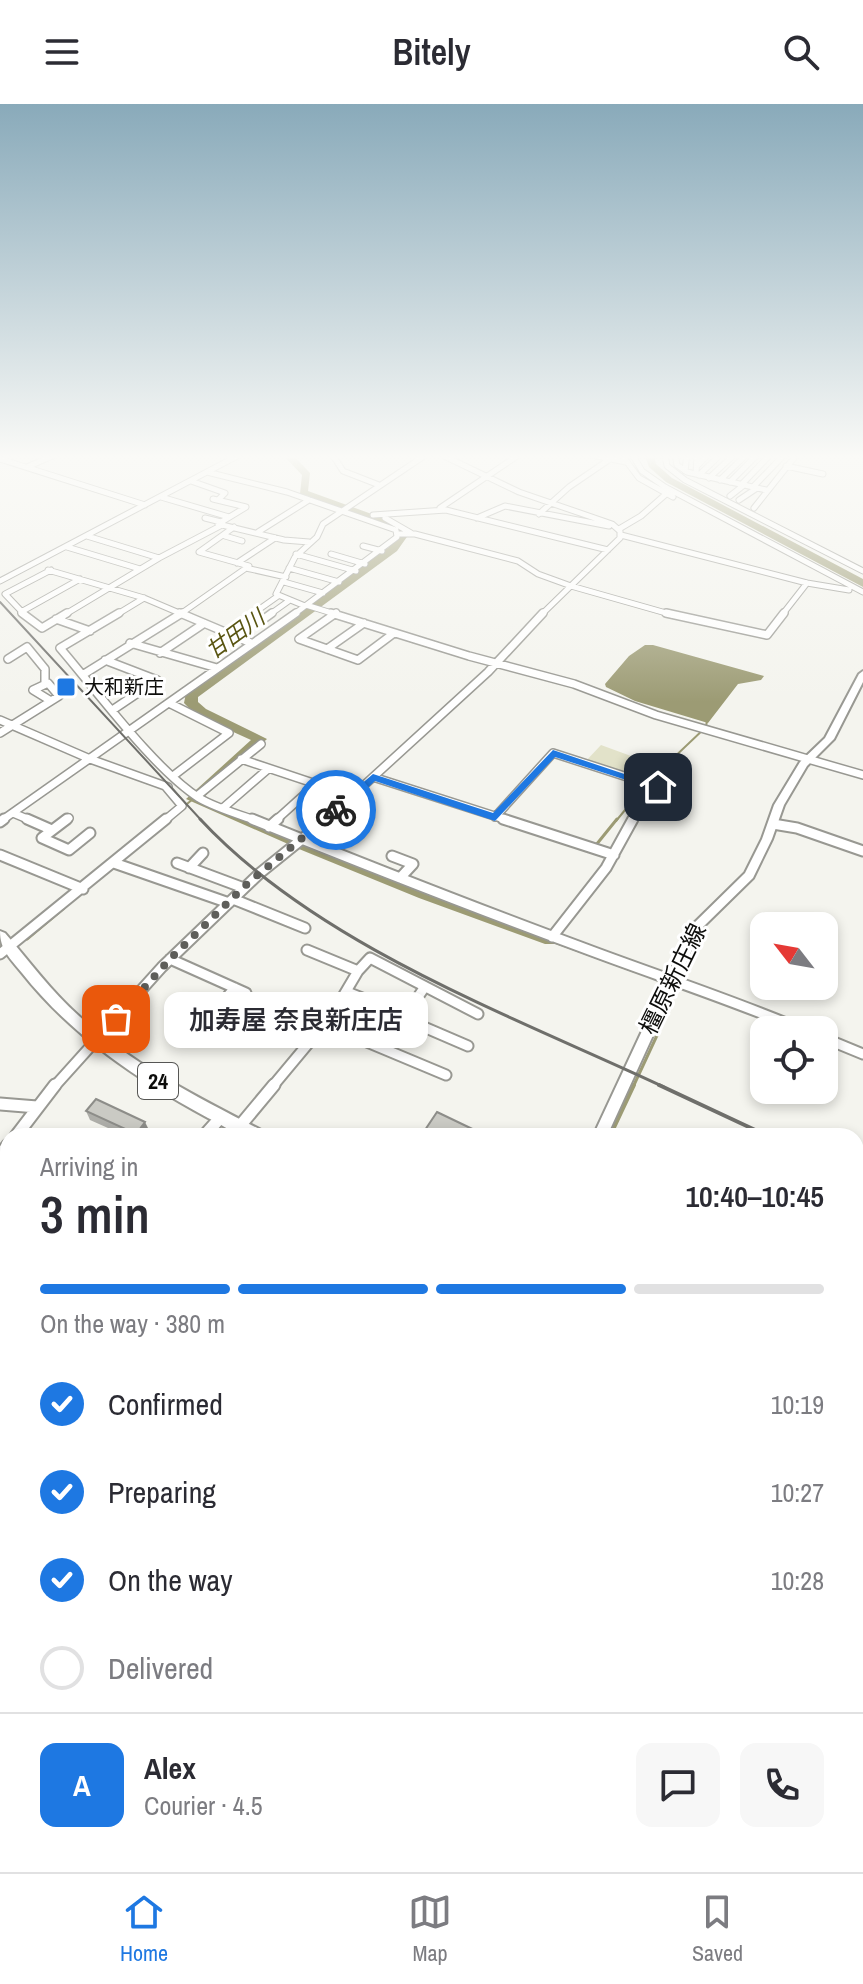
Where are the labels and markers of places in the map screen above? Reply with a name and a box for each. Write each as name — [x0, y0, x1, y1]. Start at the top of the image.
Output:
place label: 大和新庄 — [84, 673, 164, 700]
marker: 大和新庄 — [55, 676, 77, 698]
pin — [624, 753, 692, 821]
pin — [82, 985, 150, 1053]
callout: 加寿屋 奈良新庄店 — [164, 991, 428, 1047]

